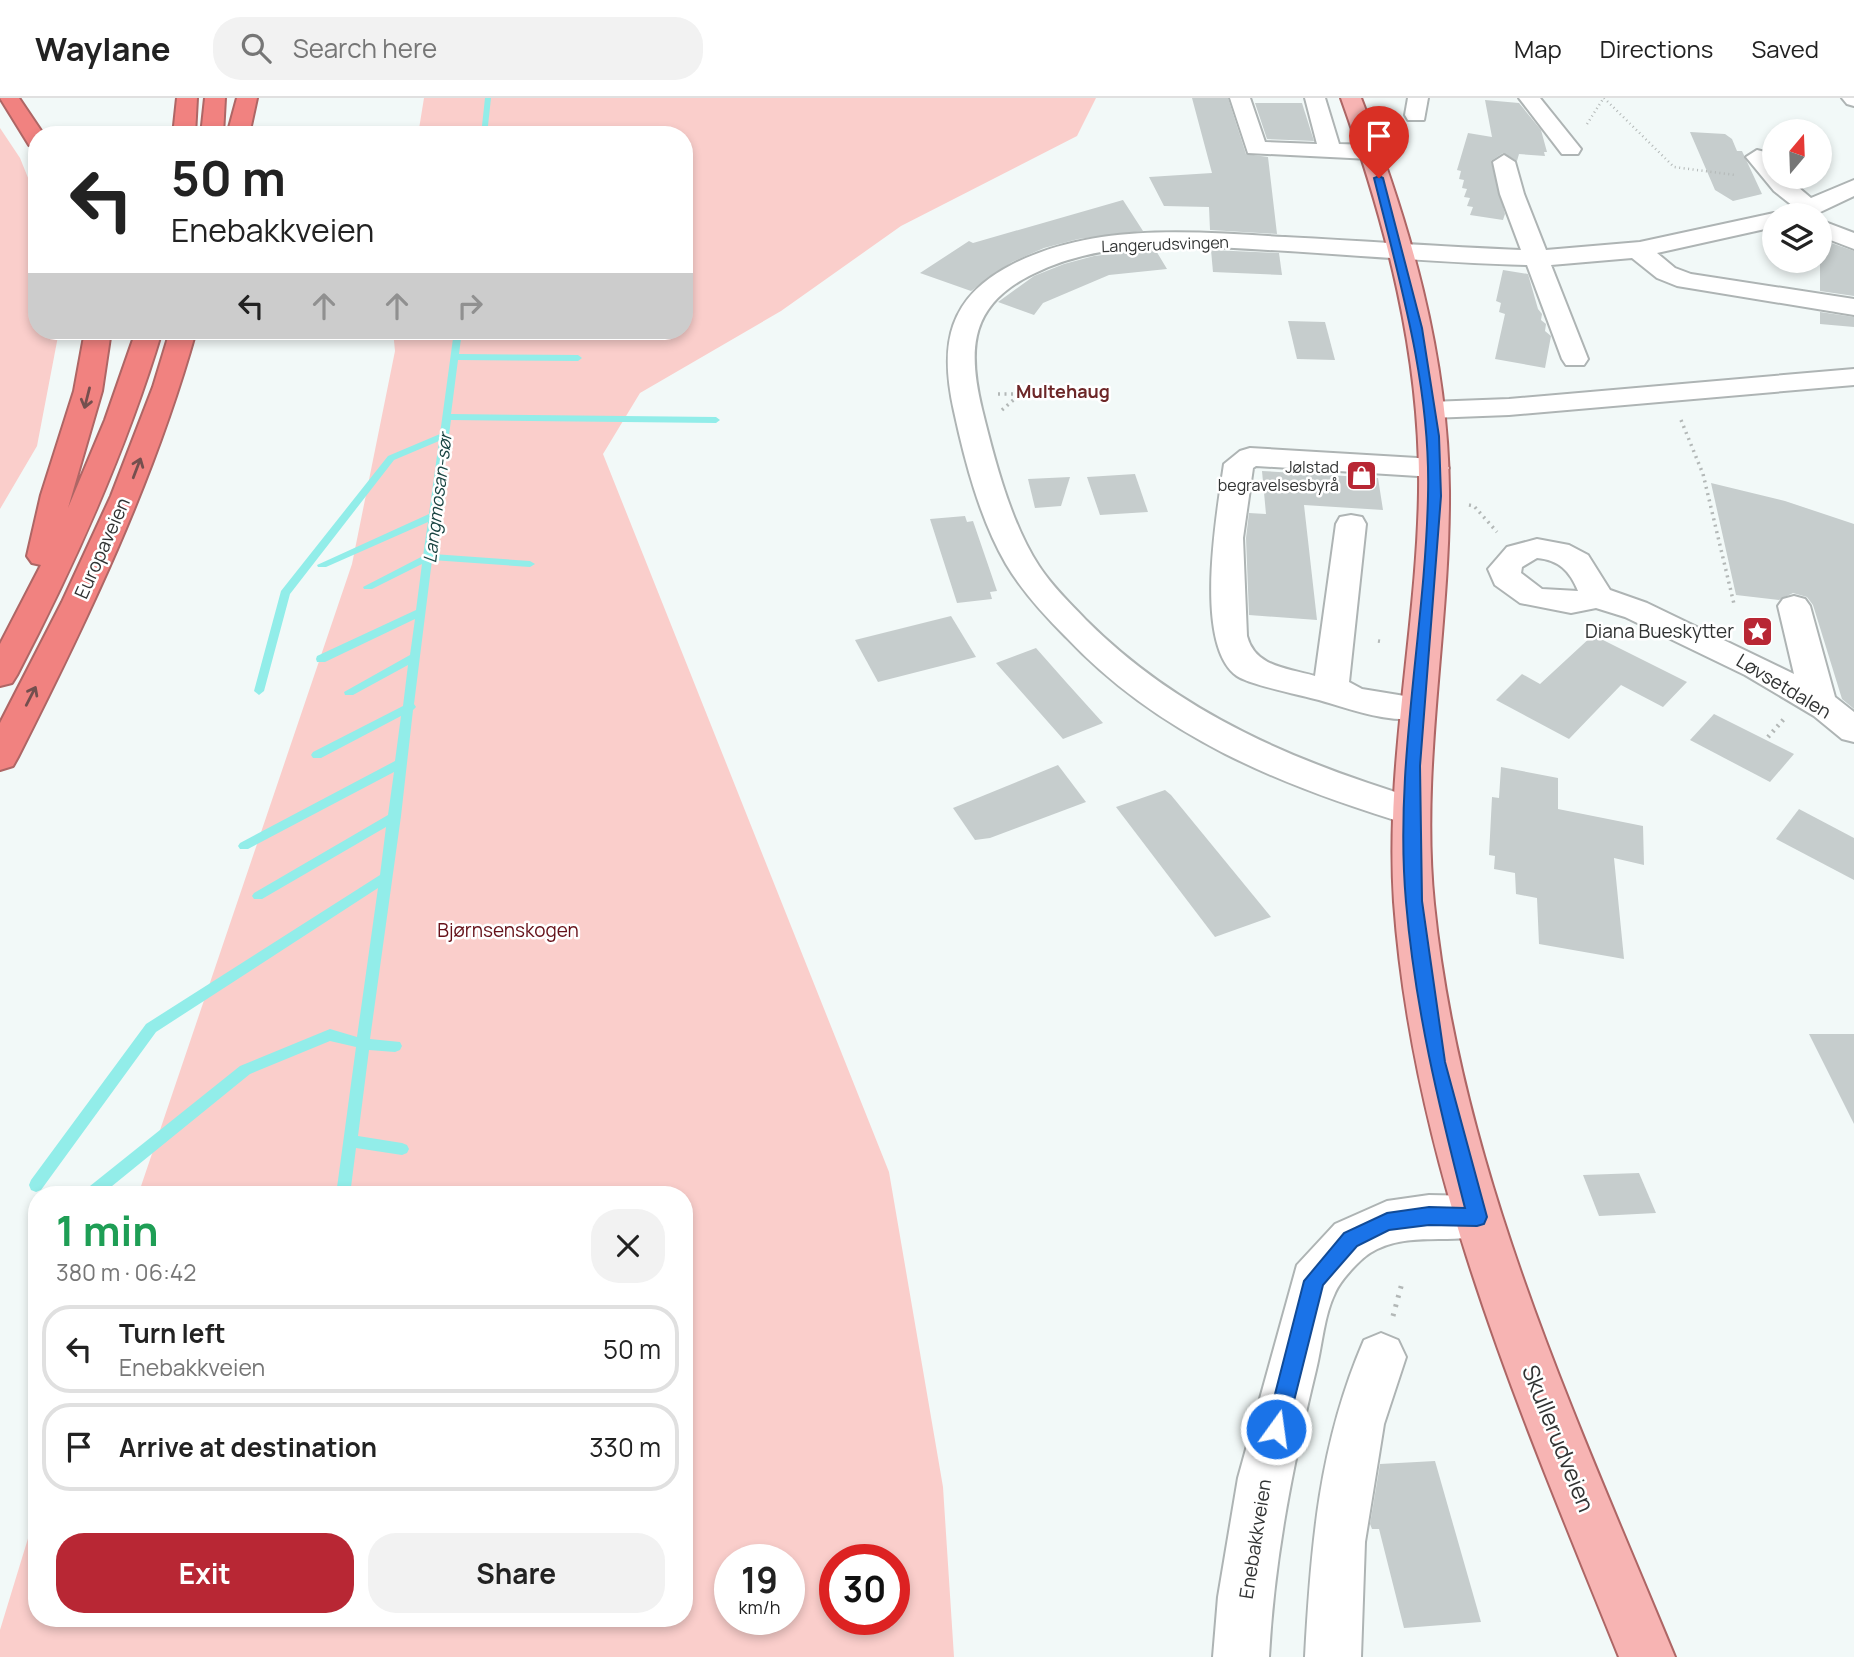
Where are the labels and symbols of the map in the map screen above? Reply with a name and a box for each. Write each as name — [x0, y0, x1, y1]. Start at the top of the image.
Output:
pin — [1349, 106, 1409, 178]
north arrow — [1762, 119, 1832, 189]
street label: Langerudsvingen — [1101, 231, 1229, 257]
district label: Multehaug — [1016, 379, 1110, 403]
one-way arrow — [80, 386, 93, 409]
water label: Langmosan-sør — [417, 429, 457, 564]
place label: Jølstad begravelsesbyrå — [1218, 456, 1339, 496]
one-way arrow — [132, 457, 144, 479]
shop icon: Jølstad begravelsesbyrå — [1345, 459, 1379, 493]
street label: Europaveien — [68, 493, 136, 603]
place icon: Diana Bueskytter — [1740, 614, 1774, 648]
place label: Diana Bueskytter — [1585, 618, 1734, 644]
street label: Løvsetdalen — [1732, 647, 1836, 725]
one-way arrow — [25, 687, 39, 707]
park label: Bjørnsenskogen — [437, 917, 579, 943]
street label: Skullerudveien — [1515, 1360, 1603, 1516]
position arrow — [1239, 1392, 1313, 1466]
street label: Enebakkveien — [1233, 1477, 1277, 1601]
speed limit sign: 30 — [819, 1544, 910, 1635]

